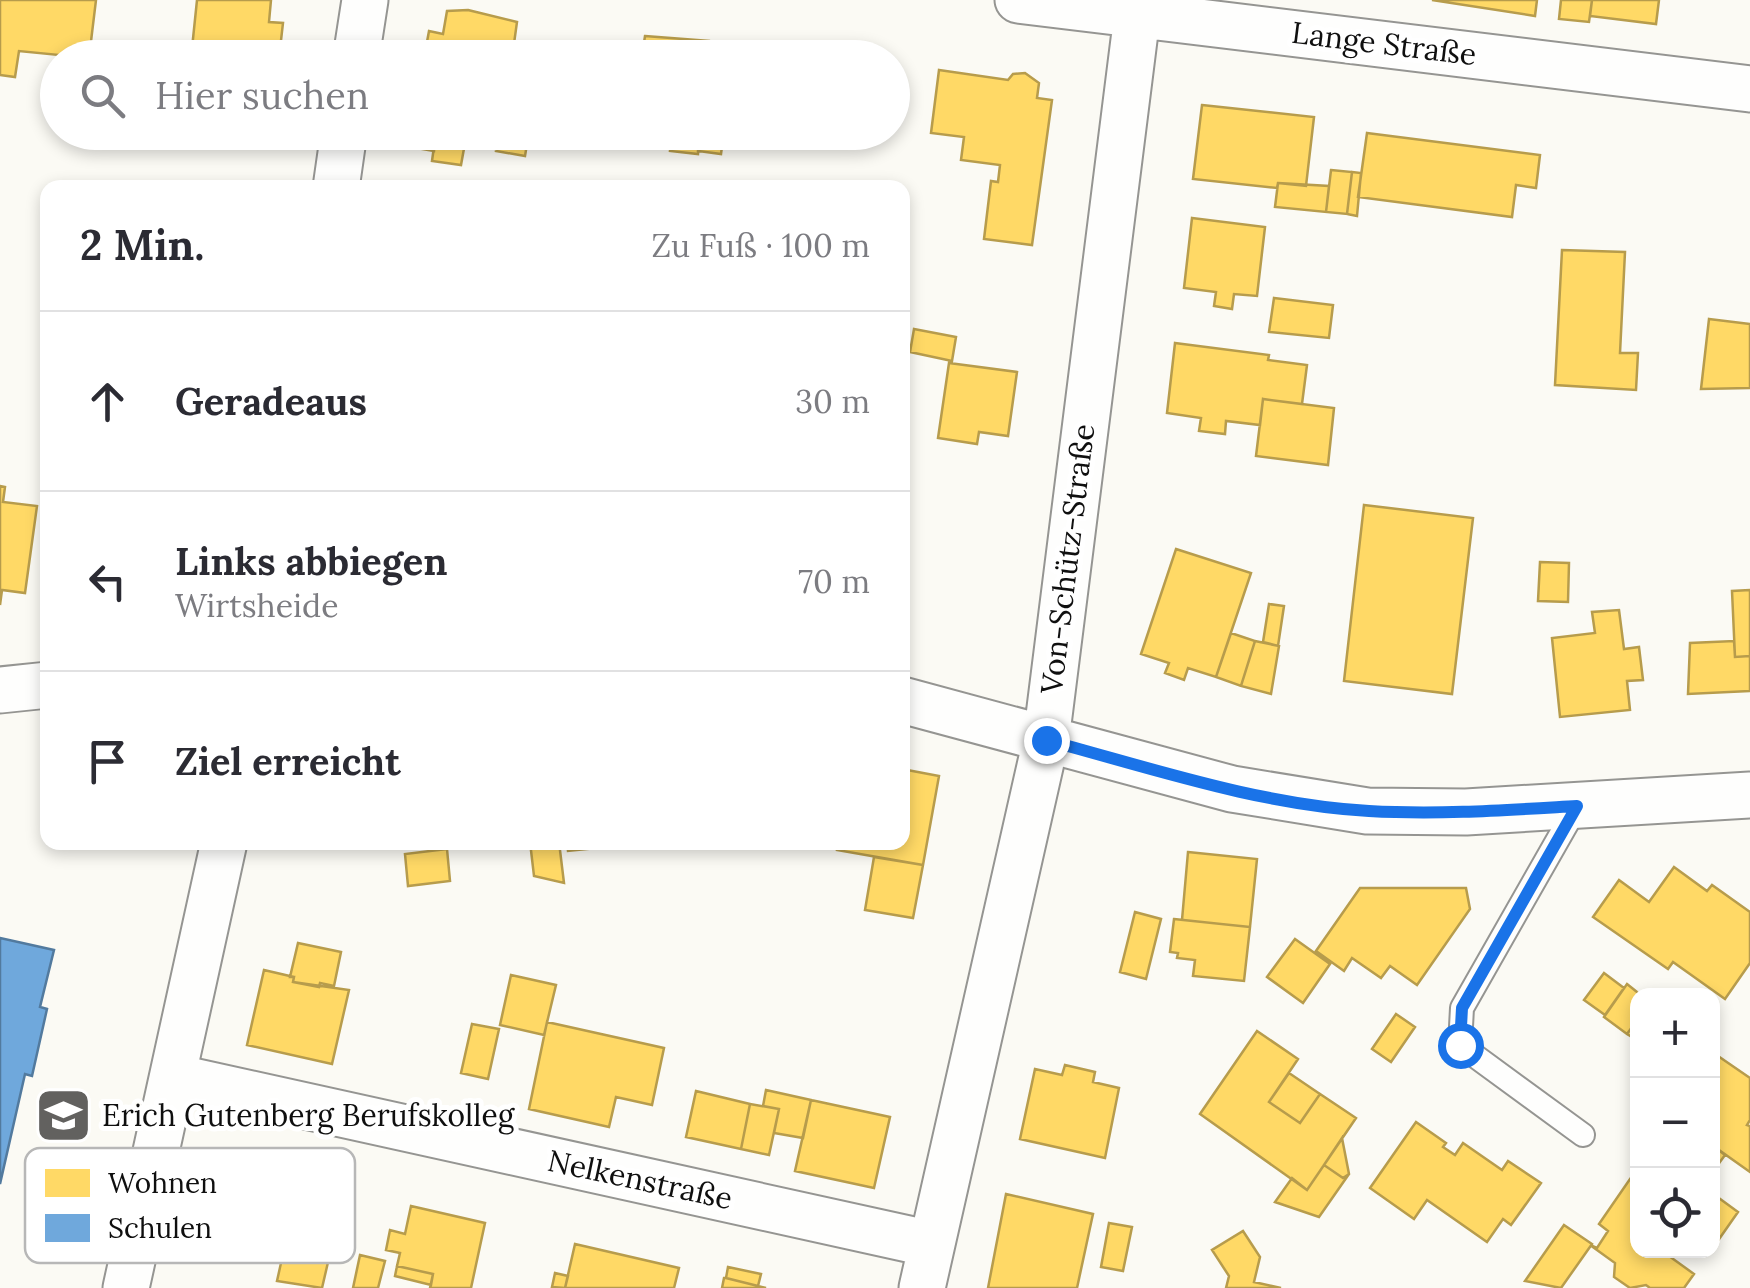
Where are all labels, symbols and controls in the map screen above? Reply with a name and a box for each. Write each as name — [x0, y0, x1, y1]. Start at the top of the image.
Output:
street label: Lange Straße — [1290, 13, 1479, 74]
search box — [40, 40, 910, 150]
icon: search — [75, 68, 130, 123]
text: Hier suchen — [155, 71, 369, 119]
text: 2 Min. — [80, 218, 204, 272]
text: Zu Fuß · 100 m — [652, 225, 870, 266]
icon: ahead — [80, 374, 135, 429]
text: Geradeaus — [175, 377, 367, 425]
text: 30 m — [795, 381, 870, 422]
street label: Von-Schütz-Straße — [1031, 422, 1102, 697]
text: Links abbiegen — [175, 537, 447, 585]
icon: left — [80, 554, 135, 609]
text: 70 m — [798, 561, 870, 602]
text: Wirtsheide — [175, 585, 339, 626]
route end — [1024, 718, 1070, 764]
icon: arrive — [80, 734, 135, 789]
text: Ziel erreicht — [175, 737, 401, 785]
map controls — [1630, 988, 1720, 1258]
button: + — [1630, 988, 1720, 1078]
route start — [1438, 1023, 1484, 1069]
button: − — [1630, 1078, 1720, 1168]
school or university icon: Erich Gutenberg Berufskolleg — [33, 1086, 93, 1146]
place label: Erich Gutenberg Berufskolleg — [102, 1096, 516, 1135]
street label: Nelkenstraße — [544, 1141, 736, 1217]
legend — [25, 1148, 355, 1263]
text: Wohnen — [108, 1165, 217, 1201]
button: locate — [1630, 1168, 1720, 1258]
text: Schulen — [108, 1210, 212, 1246]

